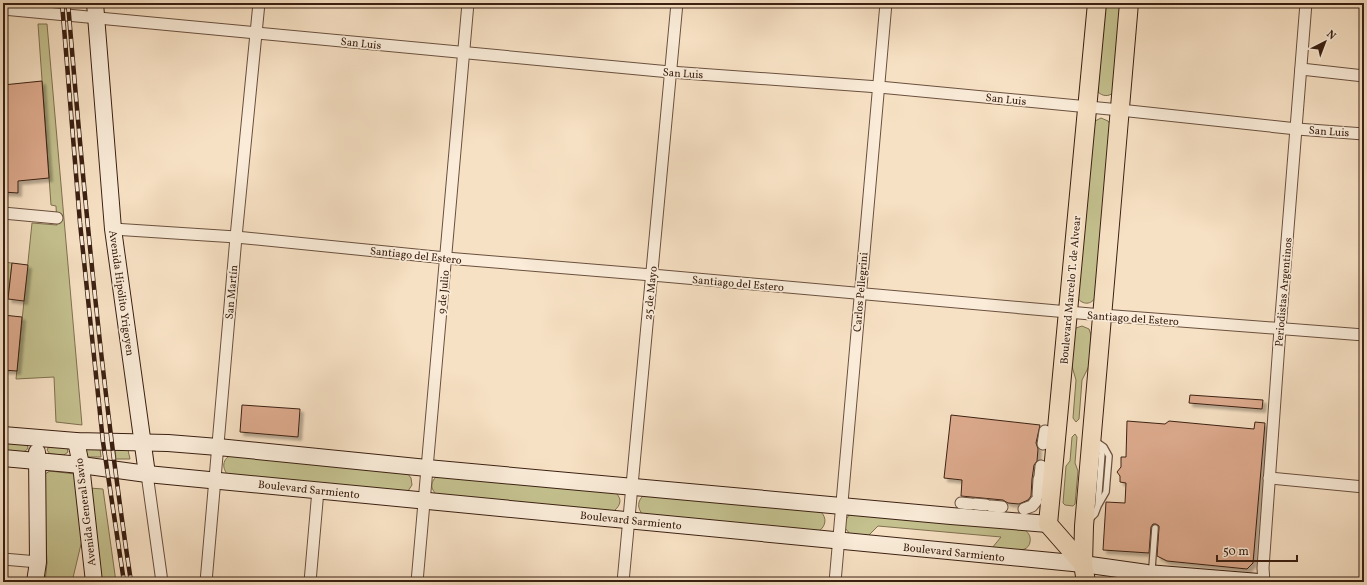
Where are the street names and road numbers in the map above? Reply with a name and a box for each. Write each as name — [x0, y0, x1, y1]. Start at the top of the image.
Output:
street label: San Luis — [340, 35, 382, 54]
street label: San Luis — [662, 66, 704, 83]
street label: San Luis — [985, 91, 1027, 110]
street label: San Luis — [1308, 124, 1350, 141]
street label: Boulevard Marcelo T. de Alvear — [1058, 215, 1085, 365]
street label: Avenida Hipólito Yrigoyen — [104, 229, 137, 357]
street label: Periodistas Argentinos — [1272, 237, 1297, 347]
street label: Santiago del Estero — [369, 244, 463, 269]
street label: Carlos Pellegrini — [851, 252, 872, 333]
street label: San Martín — [223, 264, 242, 320]
street label: 25 de Mayo — [641, 265, 662, 321]
street label: 9 de Julio — [435, 270, 454, 315]
street label: Santiago del Estero — [691, 273, 785, 296]
street label: Santiago del Estero — [1086, 309, 1179, 330]
street label: Avenida General Savio — [72, 457, 101, 567]
street label: Boulevard Sarmiento — [257, 478, 361, 503]
street label: Boulevard Sarmiento — [579, 509, 683, 534]
street label: Boulevard Sarmiento — [902, 541, 1006, 566]

